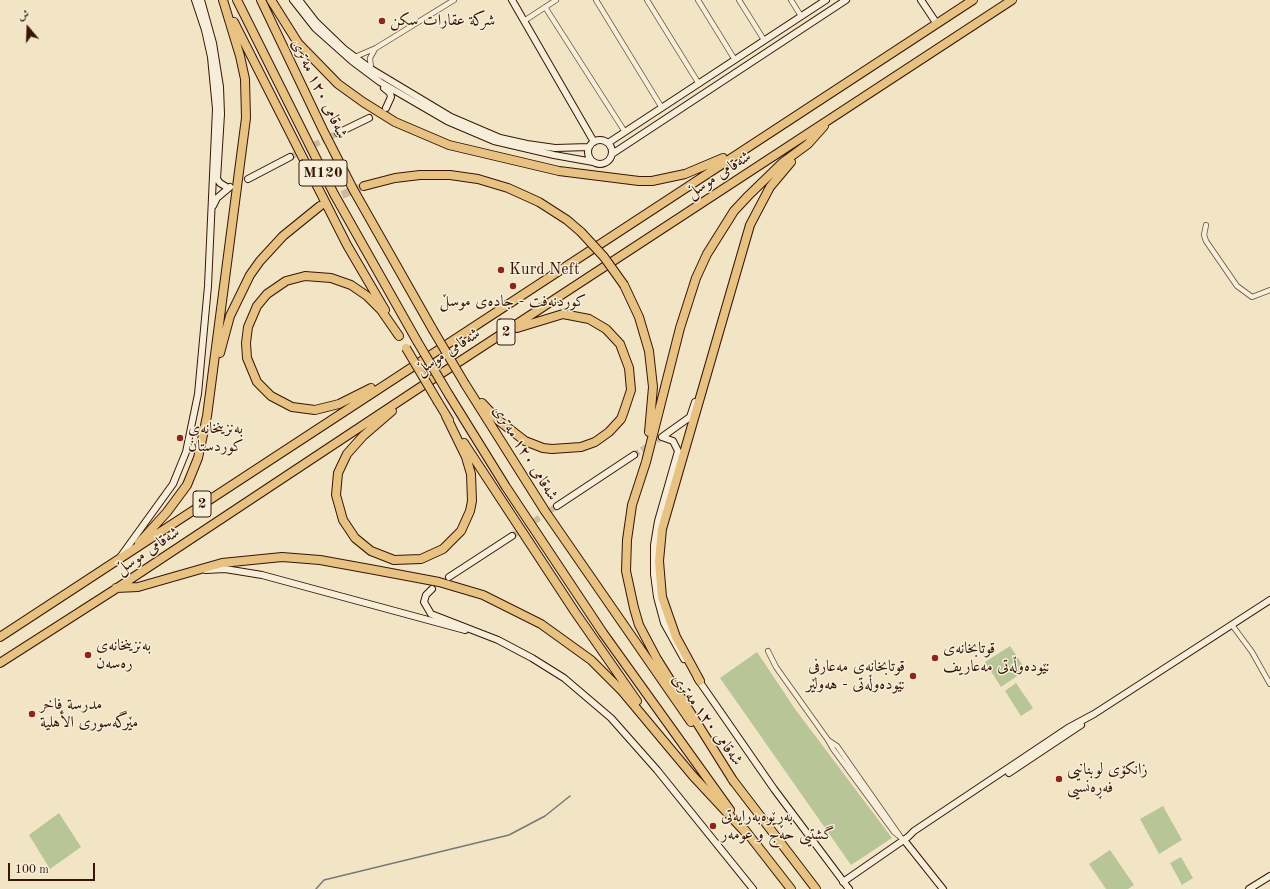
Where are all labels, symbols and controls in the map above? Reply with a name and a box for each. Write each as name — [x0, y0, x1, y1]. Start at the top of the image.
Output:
north arrow — [8, 8, 48, 48]
text: ش — [17, 9, 31, 23]
place label: شركة عقارات سكن — [390, 11, 495, 31]
marker: شركة عقارات سكن — [377, 16, 387, 26]
street label: شەقامی ١٢٠ مەتری — [287, 36, 351, 142]
street label: شەقامی موسڵ — [683, 147, 755, 203]
road number: M120 — [299, 160, 347, 186]
place label: Kurd Neft — [509, 260, 580, 280]
marker: Kurd Neft — [496, 265, 506, 275]
marker: کوردنەفت - جادەی موسڵ — [508, 281, 518, 291]
place label: کوردنەفت - جادەی موسڵ — [440, 292, 586, 312]
road number: 2 — [497, 319, 515, 345]
street label: شەقامی موسڵ — [412, 324, 484, 380]
street label: شەقامی ١٢٠ مەتری — [488, 402, 562, 504]
place label: بەنزینخانەی کوردستان — [188, 419, 243, 457]
marker: بەنزینخانەی کوردستان — [175, 433, 185, 443]
road number: 2 — [193, 491, 211, 517]
street label: شەقامی موسڵ — [112, 523, 184, 579]
place label: بەنزینخانەی رەسەن — [96, 636, 151, 674]
place label: قوتابخانەی نێودەوڵەتی مەعاریف — [943, 639, 1050, 677]
marker: بەنزینخانەی رەسەن — [83, 650, 93, 660]
marker: قوتابخانەی نێودەوڵەتی مەعاریف — [930, 653, 940, 663]
place label: قوتابخانەی مەعارفی نێودەوڵەتی - هەولێر — [806, 657, 905, 695]
street label: شەقامی ١٢٠ مەتری — [667, 670, 747, 770]
marker: قوتابخانەی مەعارفی نێودەوڵەتی - هەولێر — [908, 671, 918, 681]
place label: مدرسة فاخر مێرگەسوری الأهلية — [40, 695, 138, 733]
marker: مدرسة فاخر مێرگەسوری الأهلية — [27, 709, 37, 719]
place label: زانکۆی لوبنانیی فەڕەنسیی — [1067, 760, 1148, 798]
marker: زانکۆی لوبنانیی فەڕەنسیی — [1054, 774, 1064, 784]
place label: بەڕێوەبەرایەتی گشتیی حەج و عومەر — [721, 807, 834, 845]
marker: بەڕێوەبەرایەتی گشتیی حەج و عومەر — [708, 821, 718, 831]
scale bar — [10, 855, 97, 881]
text: 100 m — [15, 864, 49, 876]

